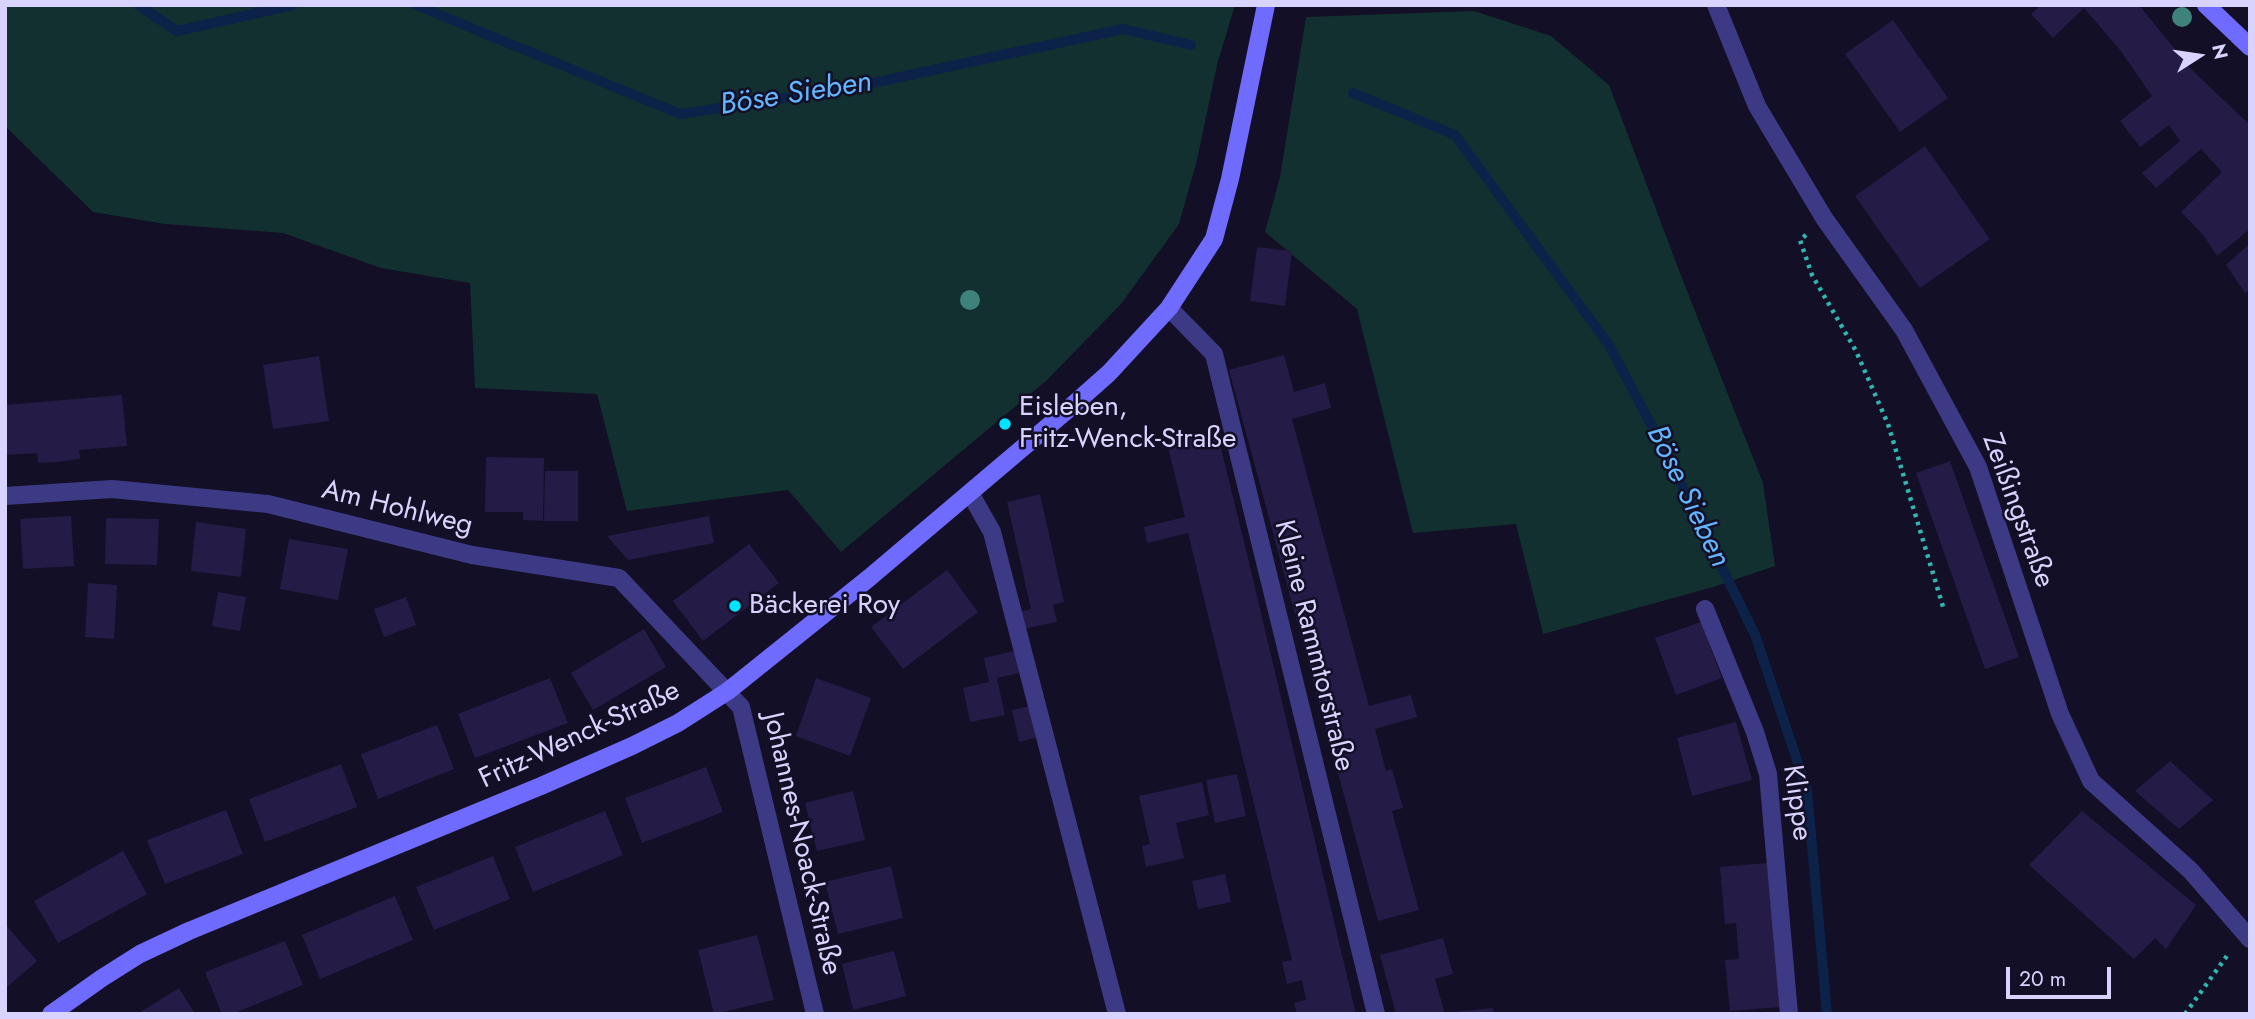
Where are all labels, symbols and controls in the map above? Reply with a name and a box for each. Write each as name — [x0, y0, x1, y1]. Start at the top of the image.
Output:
north arrow — [2164, 21, 2234, 91]
text: N — [2205, 41, 2235, 62]
water label: Böse Sieben — [717, 65, 875, 125]
place label: Eisleben, Fritz-Wenck-Straße — [1019, 391, 1236, 457]
marker: Eisleben, Fritz-Wenck-Straße — [997, 416, 1013, 432]
water label: Böse Sieben — [1637, 420, 1737, 574]
street label: Zeißingstraße — [1974, 430, 2060, 592]
street label: Am Hohlweg — [318, 474, 476, 544]
street label: Kleine Rammtorstraße — [1266, 517, 1360, 775]
place label: Bäckerei Roy — [749, 589, 900, 623]
marker: Bäckerei Roy — [727, 598, 743, 614]
street label: Fritz-Wenck-Straße — [474, 675, 686, 797]
street label: Johannes-Noack-Straße — [754, 709, 848, 979]
street label: Klippe — [1774, 763, 1818, 843]
scale bar — [2010, 953, 2115, 997]
text: 20 m — [2019, 964, 2066, 994]

